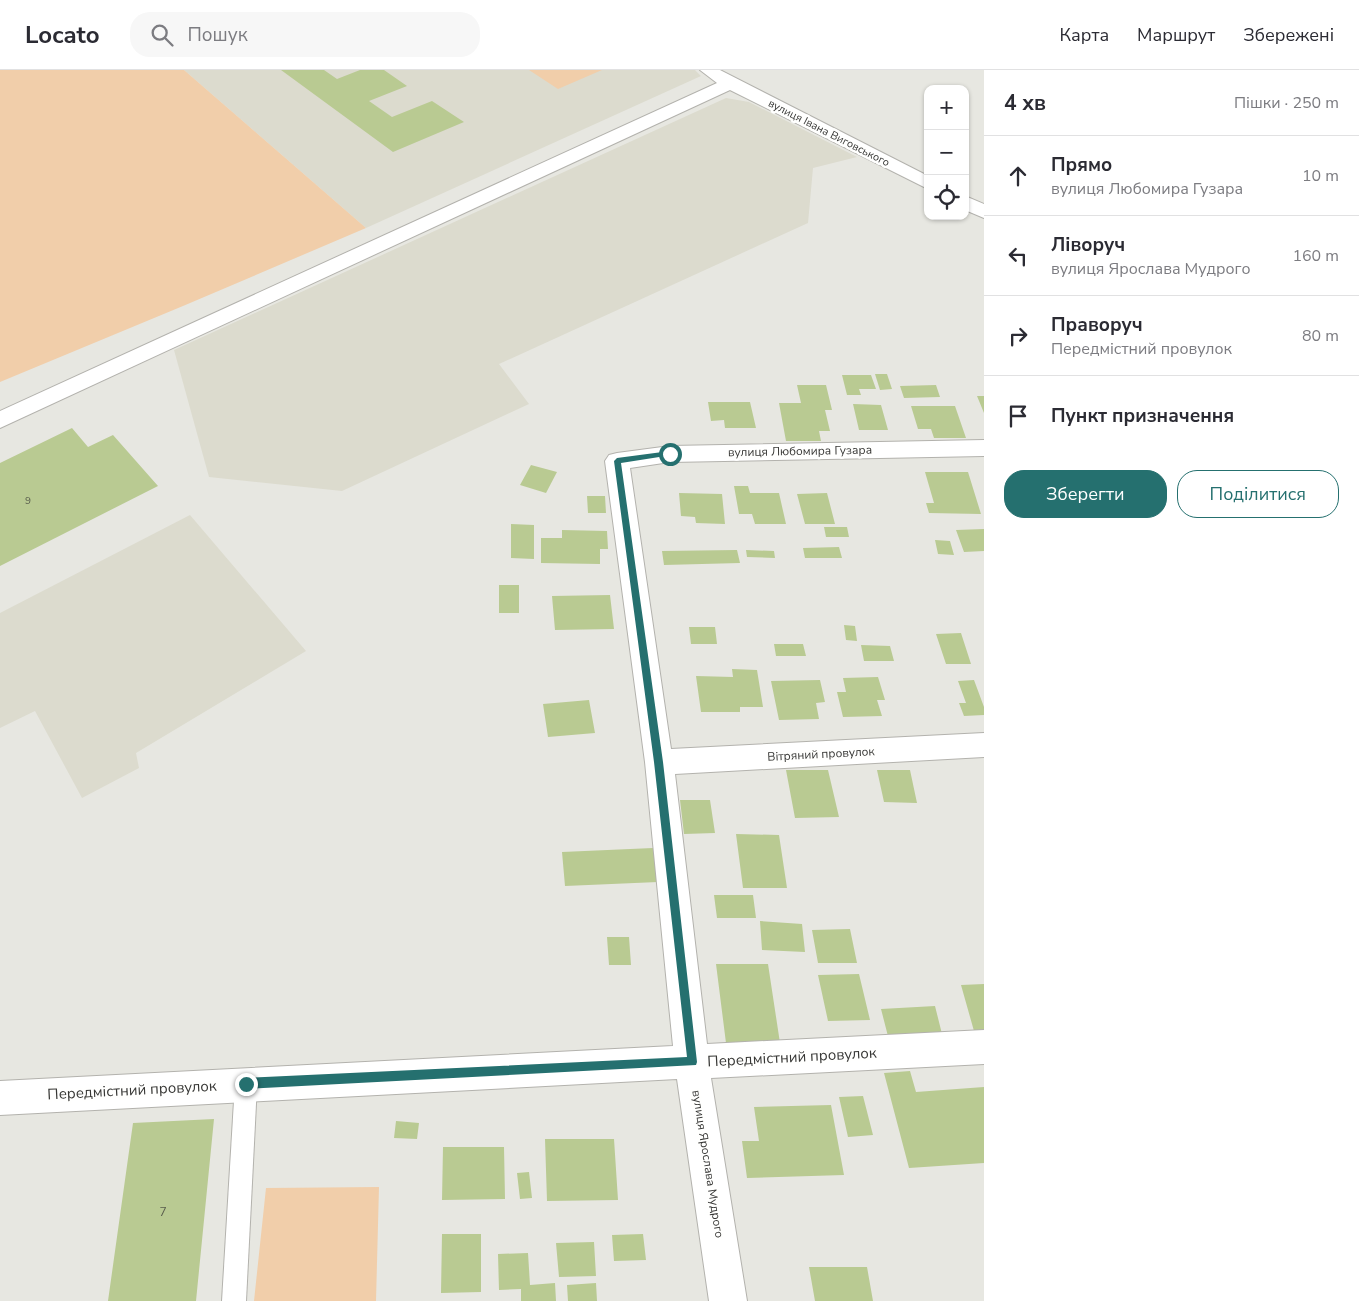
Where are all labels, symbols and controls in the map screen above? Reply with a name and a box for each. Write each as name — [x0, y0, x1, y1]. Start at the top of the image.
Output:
search box — [130, 12, 480, 57]
text: Locato — [25, 19, 100, 51]
icon: search — [148, 21, 176, 49]
text: Пошук — [188, 22, 248, 48]
text: Карта — [1060, 23, 1109, 47]
text: Маршрут — [1137, 23, 1215, 47]
text: Збережені — [1243, 23, 1334, 47]
map controls — [924, 85, 969, 220]
button: + — [924, 85, 969, 130]
text: 4 хв — [1004, 89, 1046, 117]
text: Пішки · 250 m — [1234, 92, 1339, 114]
street label: вулиця Івана Виговського — [766, 96, 892, 170]
button: − — [924, 130, 969, 175]
text: Прямо — [1051, 152, 1112, 178]
icon: ahead — [1004, 162, 1032, 190]
text: 10 m — [1302, 165, 1339, 187]
button: locate — [924, 175, 969, 220]
text: вулиця Любомира Гузара — [1051, 178, 1243, 200]
text: Ліворуч — [1051, 232, 1125, 258]
icon: left — [1004, 242, 1032, 270]
text: 160 m — [1292, 245, 1339, 267]
text: вулиця Ярослава Мудрого — [1051, 258, 1251, 280]
text: Праворуч — [1051, 312, 1143, 338]
icon: right — [1004, 322, 1032, 350]
text: 80 m — [1302, 325, 1339, 347]
text: Передмістний провулок — [1051, 338, 1232, 360]
icon: arrive — [1004, 402, 1032, 430]
text: Пункт призначення — [1051, 403, 1234, 429]
street label: вулиця Любомира Гузара — [728, 442, 872, 460]
route start — [659, 443, 682, 466]
button: Зберегти — [1004, 470, 1167, 518]
button: Поділитися — [1177, 470, 1339, 518]
house number: 9 — [25, 494, 31, 508]
street label: Вітряний провулок — [767, 743, 876, 765]
street label: Передмістний провулок — [707, 1043, 877, 1071]
route end — [235, 1073, 258, 1096]
street label: Передмістний провулок — [47, 1076, 217, 1104]
street label: вулиця Ярослава Мудрого — [688, 1089, 728, 1239]
house number: 7 — [159, 1204, 167, 1220]

